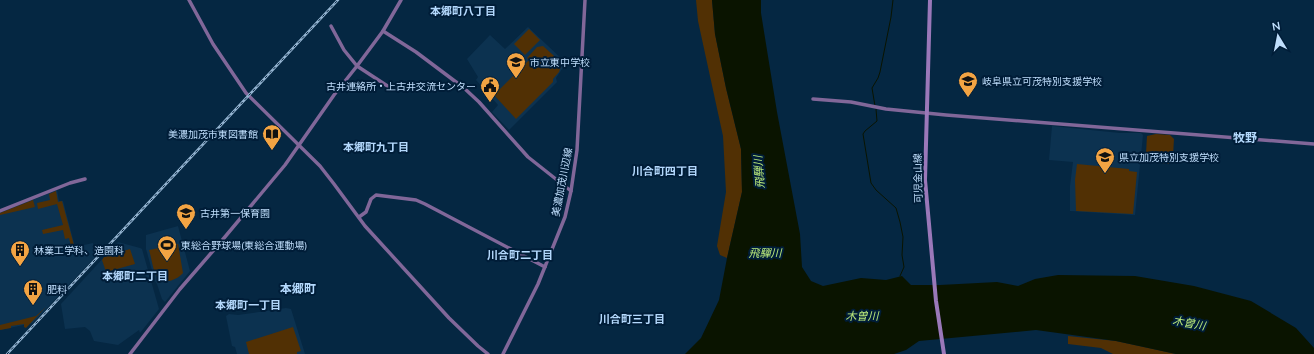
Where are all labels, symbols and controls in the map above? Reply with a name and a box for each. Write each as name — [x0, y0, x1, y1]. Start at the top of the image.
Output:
district label: 本郷町八丁目 — [430, 4, 496, 18]
north arrow — [1258, 16, 1298, 56]
text: N — [1271, 19, 1282, 34]
school or university icon: 市立東中学校 — [505, 51, 527, 79]
place label: 市立東中学校 — [530, 56, 590, 69]
school or university icon: 岐阜県立可茂特別支援学校 — [957, 70, 979, 98]
public building icon: 古井連絡所・上古井交流センター — [479, 75, 501, 103]
place label: 岐阜県立可茂特別支援学校 — [982, 75, 1102, 88]
place label: 古井連絡所・上古井交流センター — [326, 80, 476, 93]
library icon: 美濃加茂市東図書館 — [261, 123, 283, 151]
place label: 美濃加茂市東図書館 — [168, 128, 258, 141]
district label: 牧野 — [1233, 130, 1257, 145]
district label: 本郷町九丁目 — [343, 140, 409, 154]
street label: 美濃加茂川辺線 — [549, 146, 575, 218]
school or university icon: 県立加茂特別支援学校 — [1094, 146, 1116, 174]
place label: 県立加茂特別支援学校 — [1119, 151, 1219, 164]
street label: 可児金山線 — [911, 153, 925, 203]
water label: 飛騨川 — [751, 154, 767, 189]
district label: 川合町四丁目 — [632, 164, 698, 178]
school or university icon: 古井第一保育園 — [175, 202, 197, 230]
place label: 古井第一保育園 — [200, 207, 270, 220]
sports icon: 東総合野球場(東総合運動場) — [156, 234, 178, 262]
building icon: 林業工学科、造園科 — [9, 239, 31, 267]
place label: 東総合野球場(東総合運動場) — [181, 239, 307, 252]
place label: 林業工学科、造園科 — [34, 244, 124, 257]
water label: 飛驒川 — [749, 246, 782, 260]
district label: 川合町二丁目 — [487, 248, 553, 262]
district label: 本郷町二丁目 — [102, 269, 168, 283]
building icon: 肥料 — [22, 278, 44, 306]
district label: 本郷町 — [280, 281, 316, 296]
place label: 肥料 — [47, 283, 67, 296]
district label: 本郷町一丁目 — [215, 298, 281, 312]
water label: 木曽川 — [846, 309, 879, 323]
district label: 川合町三丁目 — [599, 312, 665, 326]
water label: 木曽川 — [1172, 313, 1207, 333]

